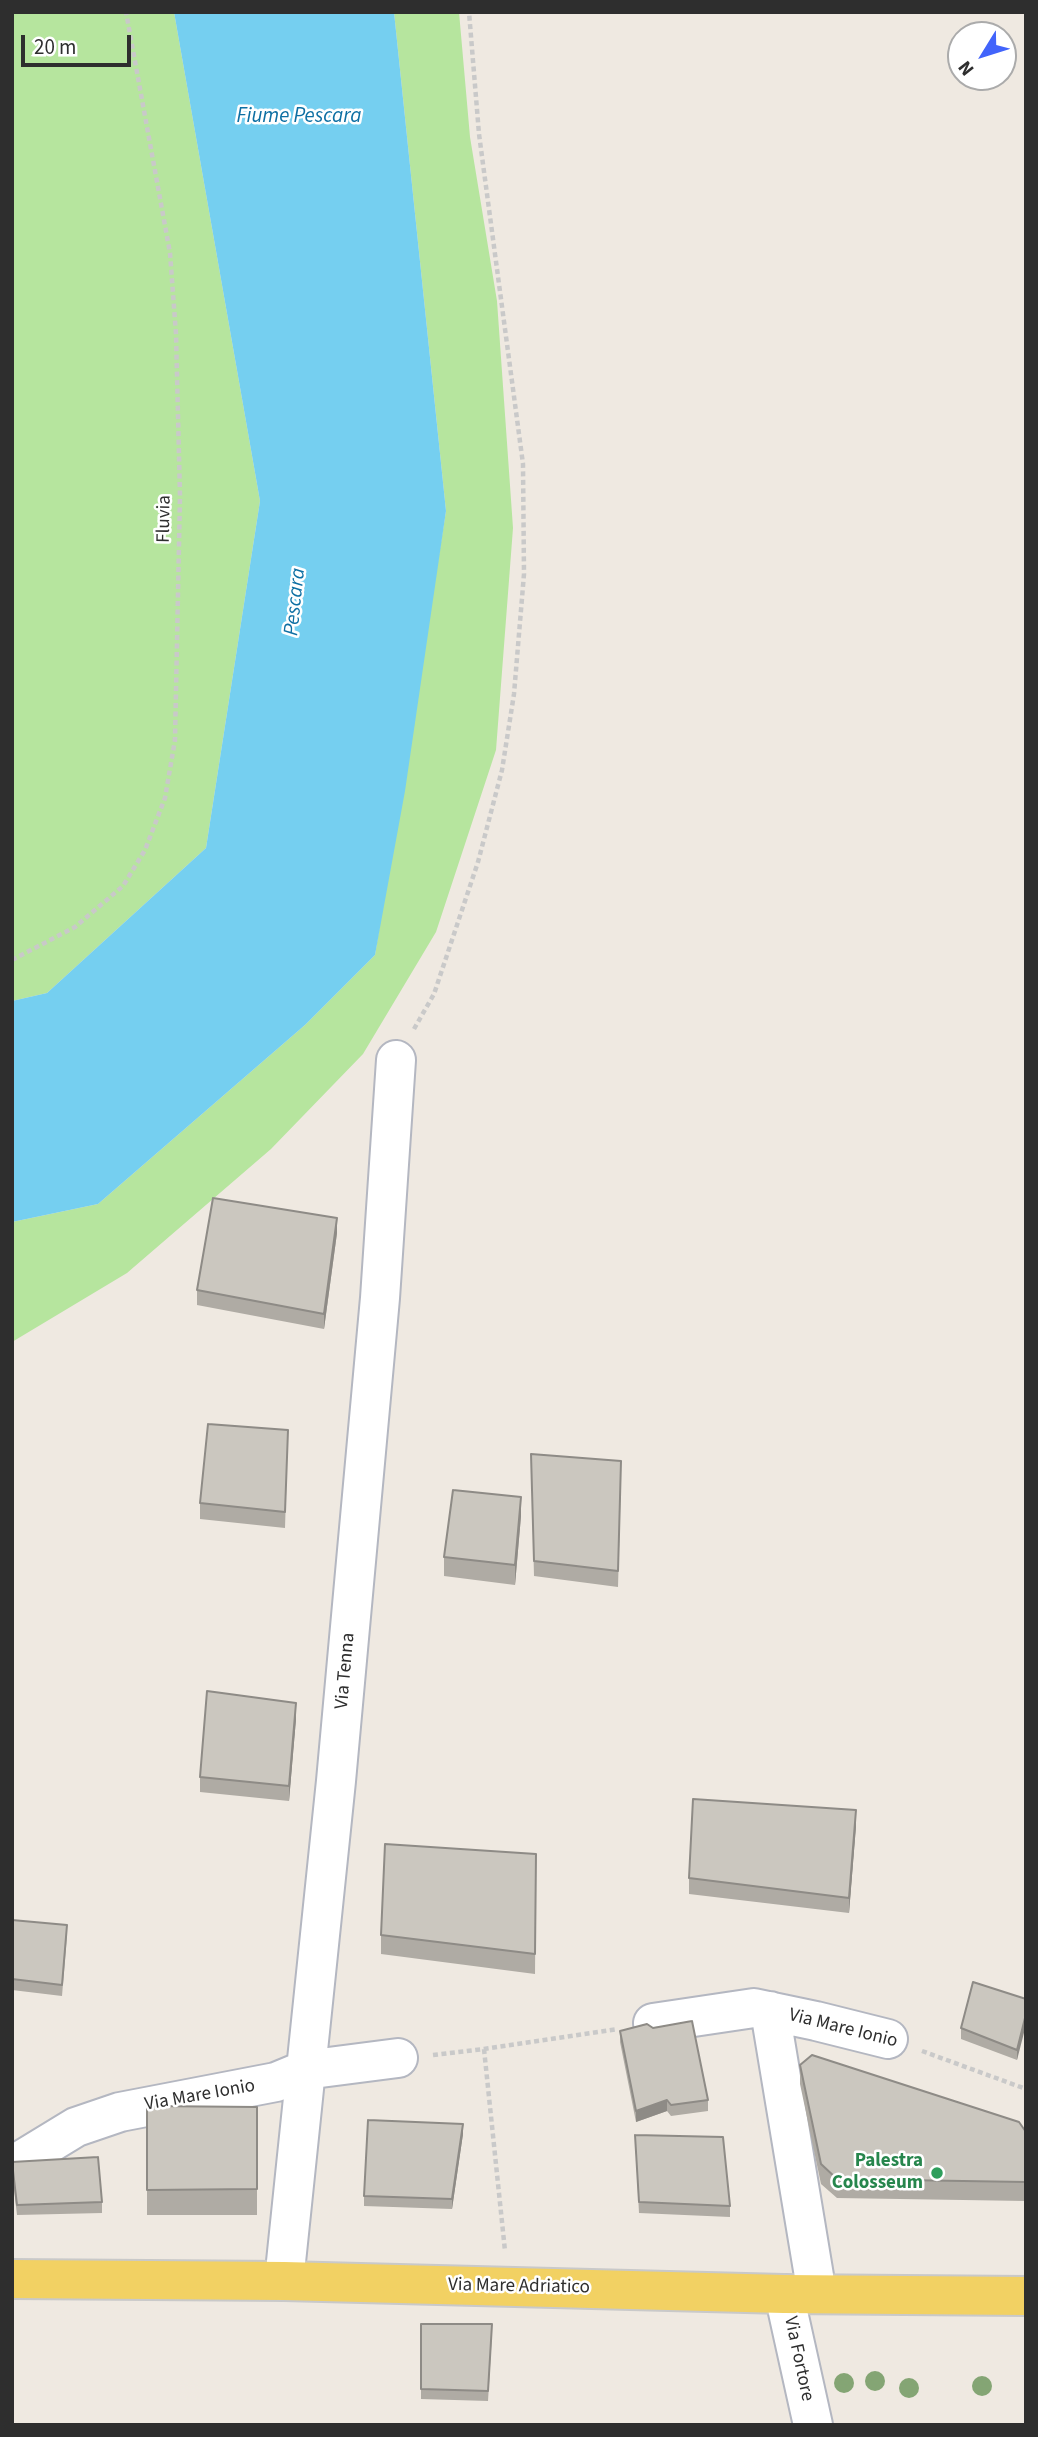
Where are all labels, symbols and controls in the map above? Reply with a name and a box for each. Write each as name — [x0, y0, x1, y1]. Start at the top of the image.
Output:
scale bar — [24, 21, 135, 65]
north arrow — [947, 21, 1017, 91]
text: 20 m — [34, 32, 76, 62]
text: N — [952, 55, 981, 81]
water label: Fiume Pescara — [236, 104, 362, 130]
street label: Fluvia — [153, 495, 177, 543]
water label: Pescara — [280, 567, 312, 637]
street label: Via Tenna — [331, 1632, 361, 1710]
street label: Via Mare Ionio — [786, 2004, 900, 2054]
street label: Via Mare Ionio — [143, 2075, 257, 2117]
place label: Palestra Colosseum — [832, 2151, 923, 2195]
marker: Palestra Colosseum — [929, 2165, 945, 2181]
street label: Via Mare Adriatico — [448, 2274, 590, 2300]
street label: Via Fortore — [778, 2315, 818, 2403]

